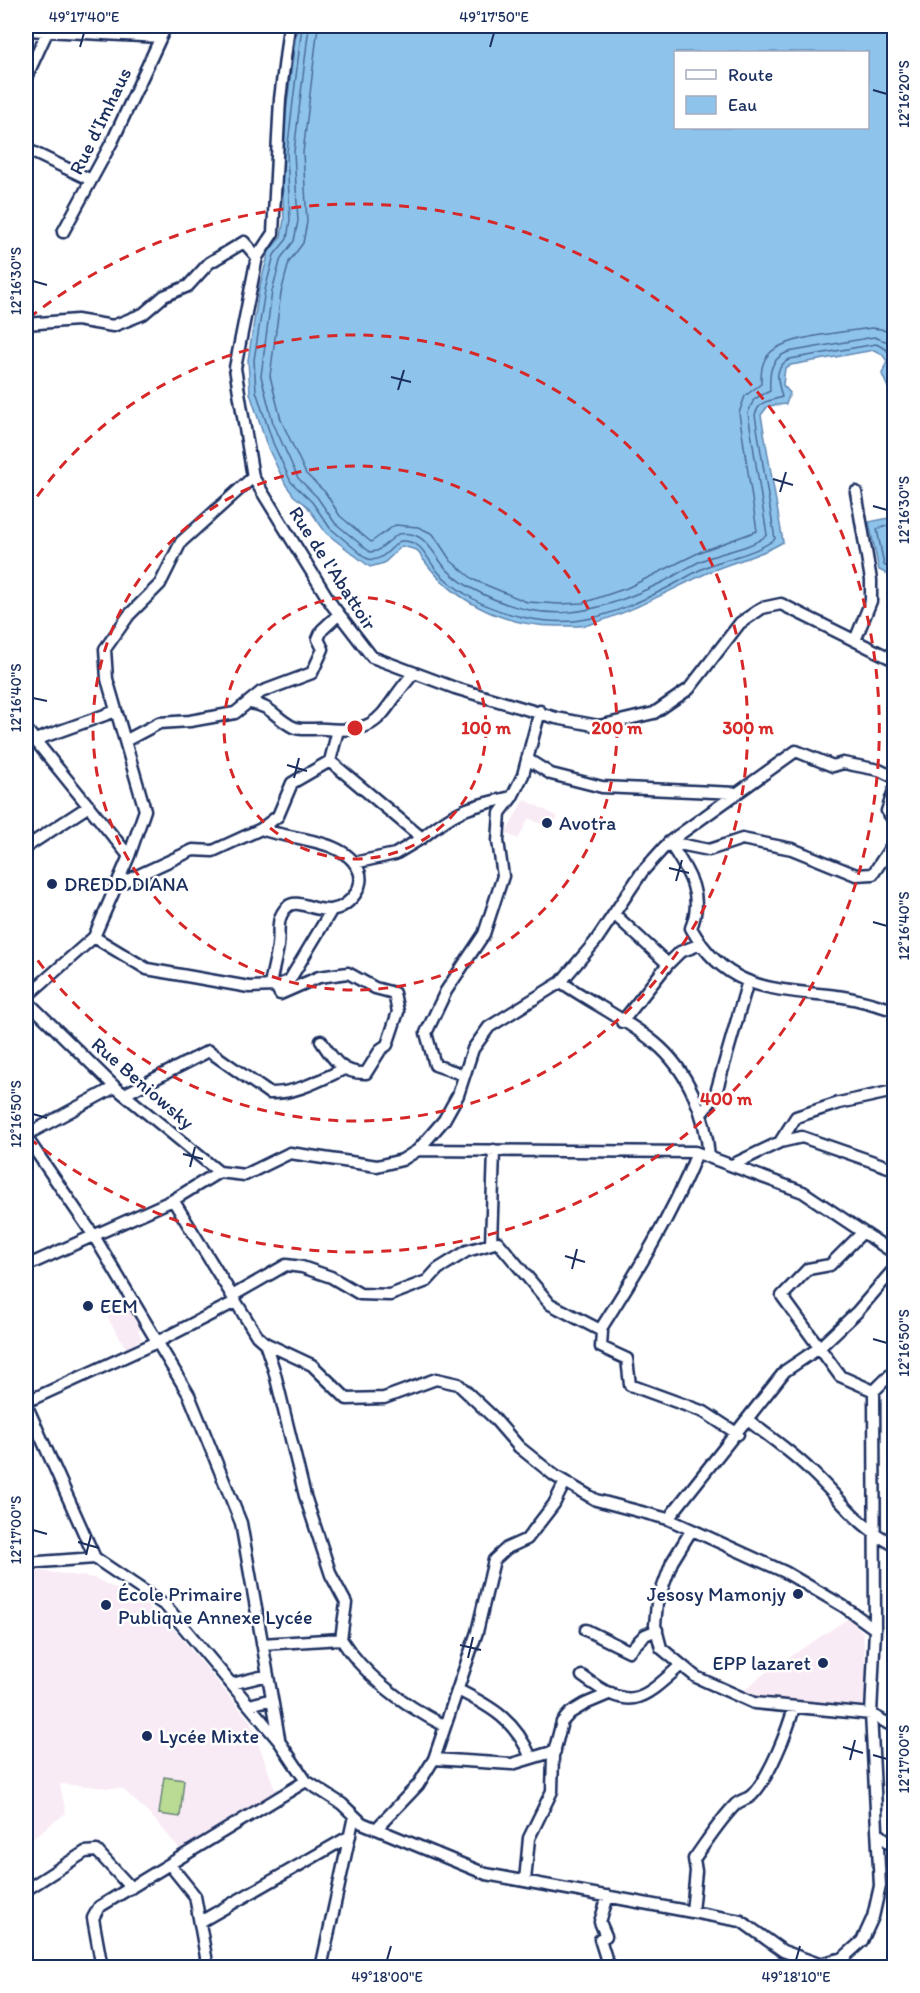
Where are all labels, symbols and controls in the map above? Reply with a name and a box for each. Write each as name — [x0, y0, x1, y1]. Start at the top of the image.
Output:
text: 49°17'40"E — [49, 8, 119, 26]
text: 49°17'50"E — [459, 8, 529, 26]
legend — [674, 51, 869, 129]
text: 12°16'20"S — [895, 60, 913, 128]
street label: Rue d'Imhaus — [64, 63, 136, 179]
text: Route — [728, 64, 773, 86]
text: Eau — [728, 94, 757, 116]
text: 12°16'30"S — [7, 247, 25, 315]
text: 12°16'30"S — [895, 476, 913, 544]
street label: Rue de l'Abattoir — [284, 502, 382, 634]
text: 12°16'40"S — [7, 663, 25, 733]
text: 100 m — [461, 717, 512, 739]
text: 200 m — [592, 717, 643, 739]
text: 300 m — [722, 717, 774, 739]
centre of rings — [345, 718, 365, 738]
place label: Avotra — [559, 811, 616, 835]
marker: Avotra — [540, 816, 554, 830]
place label: DREDD DIANA — [64, 872, 189, 896]
marker: DREDD DIANA — [45, 877, 59, 891]
text: 12°16'40"S — [895, 891, 913, 961]
street label: Rue Beniowsky — [87, 1032, 200, 1135]
text: 12°16'50"S — [7, 1080, 25, 1148]
text: 400 m — [700, 1088, 753, 1110]
place label: EEM — [100, 1294, 138, 1318]
marker: EEM — [81, 1299, 95, 1313]
text: 12°16'50"S — [895, 1309, 913, 1377]
text: 12°17'00"S — [7, 1496, 25, 1564]
place label: École Primaire Publique Annexe Lycée — [118, 1582, 313, 1629]
place label: Jesosy Mamonjy — [647, 1582, 787, 1606]
marker: Jesosy Mamonjy — [791, 1587, 805, 1601]
marker: École Primaire Publique Annexe Lycée — [99, 1598, 113, 1612]
place label: EPP lazaret — [713, 1651, 811, 1675]
marker: EPP lazaret — [816, 1656, 830, 1670]
place label: Lycée Mixte — [159, 1724, 259, 1748]
text: 12°17'00"S — [895, 1725, 913, 1793]
marker: Lycée Mixte — [140, 1729, 154, 1743]
text: 49°18'00"E — [351, 1968, 423, 1986]
text: 49°18'10"E — [761, 1968, 831, 1986]

